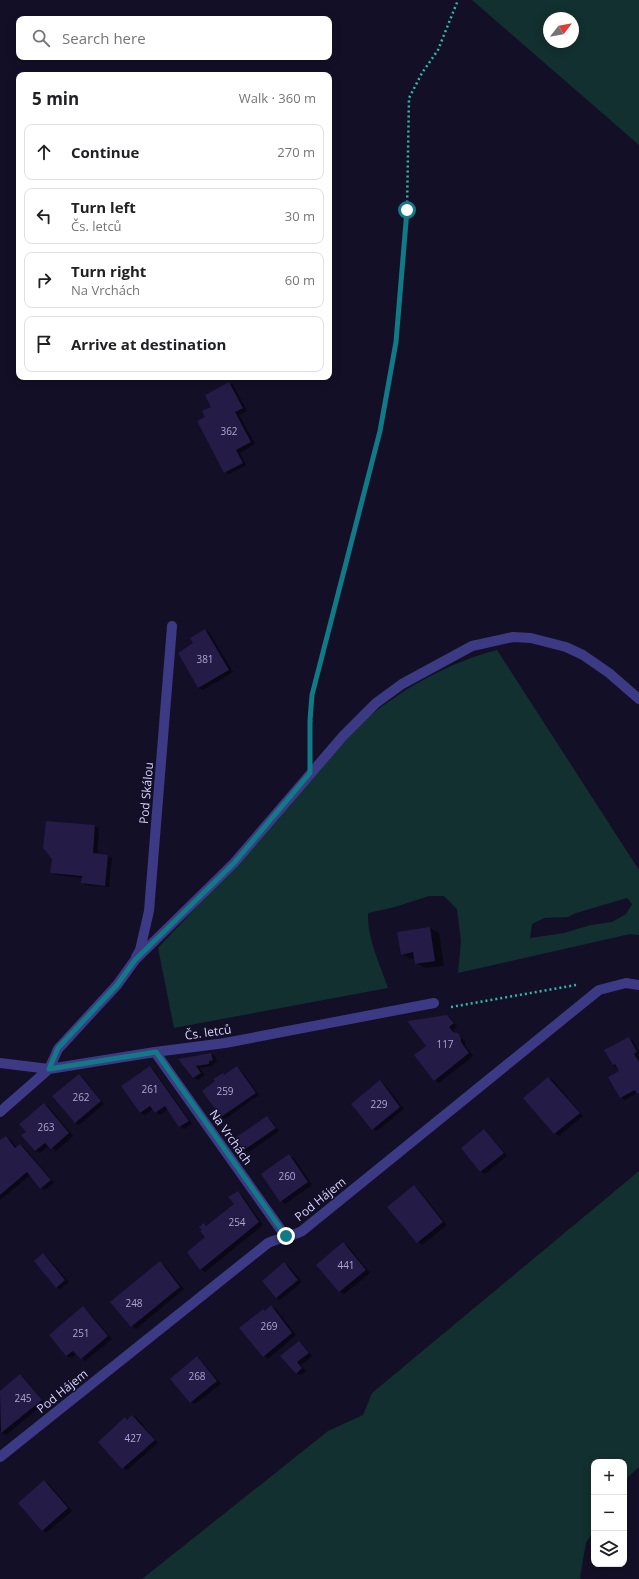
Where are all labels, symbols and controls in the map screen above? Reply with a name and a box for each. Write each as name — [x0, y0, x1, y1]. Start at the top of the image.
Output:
north arrow — [543, 12, 579, 48]
search box — [16, 16, 332, 60]
icon: search — [30, 27, 52, 49]
text: Search here — [62, 28, 146, 48]
text: 5 min — [32, 87, 79, 110]
text: Walk · 360 m — [239, 89, 316, 107]
icon: ahead — [33, 141, 55, 163]
text: Continue — [71, 142, 139, 162]
text: 270 m — [277, 143, 315, 161]
text: Turn left — [71, 197, 136, 217]
route start — [398, 201, 416, 219]
icon: left — [33, 205, 55, 227]
text: 30 m — [285, 207, 315, 225]
text: Čs. letců — [71, 217, 122, 235]
text: Turn right — [71, 261, 146, 281]
icon: right — [33, 269, 55, 291]
text: 60 m — [285, 271, 315, 289]
text: Na Vrchách — [71, 281, 140, 299]
icon: arrive — [33, 333, 55, 355]
text: Arrive at destination — [71, 334, 226, 354]
house number: 362 — [220, 424, 238, 438]
house number: 381 — [196, 652, 214, 666]
street label: Pod Skálou — [135, 761, 157, 825]
street label: Čs. letců — [184, 1020, 232, 1044]
house number: 117 — [436, 1037, 454, 1051]
house number: 261 — [141, 1082, 159, 1096]
house number: 259 — [216, 1084, 234, 1098]
house number: 262 — [72, 1090, 90, 1104]
house number: 229 — [370, 1097, 388, 1111]
street label: Na Vrchách — [206, 1106, 256, 1168]
house number: 263 — [37, 1120, 55, 1134]
house number: 260 — [278, 1169, 296, 1183]
street label: Pod Hájem — [291, 1173, 349, 1225]
house number: 254 — [228, 1215, 246, 1229]
route end — [277, 1227, 295, 1245]
house number: 441 — [337, 1258, 355, 1272]
house number: 248 — [125, 1296, 143, 1310]
house number: 269 — [260, 1319, 278, 1333]
house number: 251 — [72, 1326, 90, 1340]
street label: Pod Hájem — [33, 1365, 91, 1417]
house number: 268 — [188, 1369, 206, 1383]
house number: 245 — [14, 1391, 32, 1405]
house number: 427 — [124, 1431, 142, 1445]
map controls — [591, 1459, 627, 1567]
button: + — [591, 1459, 627, 1495]
button: − — [591, 1495, 627, 1531]
button: layers — [591, 1531, 627, 1567]

